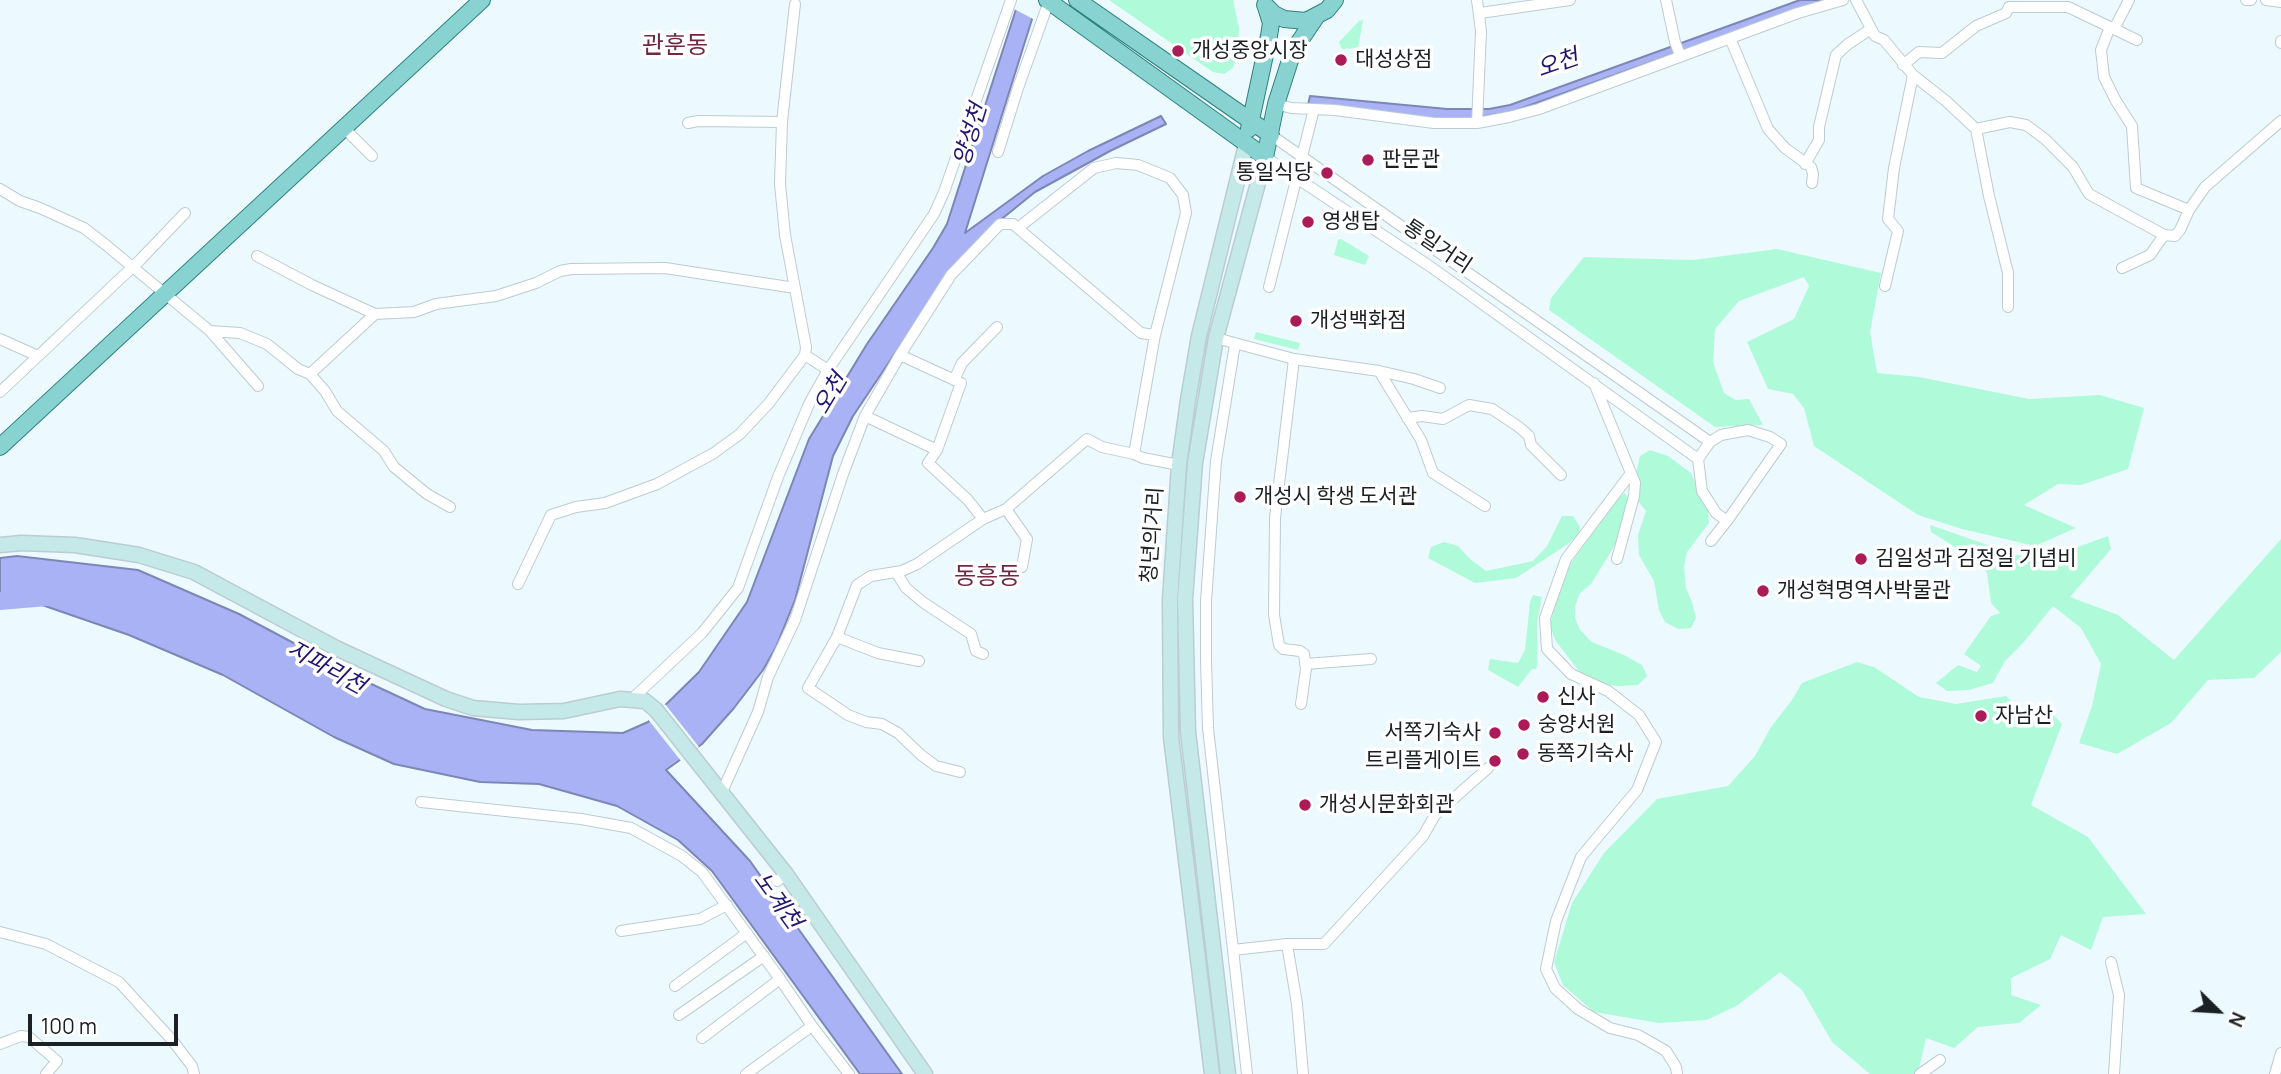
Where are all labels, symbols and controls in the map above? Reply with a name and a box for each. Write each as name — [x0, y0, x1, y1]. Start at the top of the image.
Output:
district label: 관훈동 — [642, 32, 708, 60]
place label: 개성중앙시장 — [1192, 38, 1308, 64]
marker: 개성중앙시장 — [1170, 43, 1186, 59]
water label: 오천 — [1534, 44, 1582, 84]
place label: 대성상점 — [1355, 47, 1432, 73]
marker: 대성상점 — [1333, 52, 1349, 68]
water label: 양성천 — [949, 101, 993, 169]
place label: 판문관 — [1382, 147, 1440, 173]
marker: 판문관 — [1360, 152, 1376, 168]
place label: 통일식당 — [1236, 160, 1313, 186]
marker: 통일식당 — [1319, 165, 1335, 181]
place label: 영생탑 — [1322, 209, 1380, 235]
marker: 영생탑 — [1300, 214, 1316, 230]
street label: 통일거리 — [1398, 215, 1476, 279]
place label: 개성백화점 — [1310, 308, 1407, 334]
marker: 개성백화점 — [1288, 313, 1304, 329]
water label: 오천 — [808, 369, 854, 419]
place label: 개성시 학생 도서관 — [1254, 484, 1417, 510]
street label: 청년의거리 — [1137, 486, 1169, 584]
marker: 개성시 학생 도서관 — [1232, 489, 1248, 505]
place label: 김일성과 김정일 기념비 — [1875, 546, 2077, 572]
marker: 김일성과 김정일 기념비 — [1853, 551, 1869, 567]
district label: 동흥동 — [954, 563, 1020, 591]
place label: 개성혁명역사박물관 — [1777, 578, 1951, 604]
marker: 개성혁명역사박물관 — [1755, 583, 1771, 599]
water label: 지파리천 — [282, 635, 370, 701]
place label: 신사 — [1557, 684, 1596, 710]
marker: 신사 — [1535, 689, 1551, 705]
place label: 자남산 — [1995, 703, 2053, 729]
marker: 자남산 — [1973, 708, 1989, 724]
place label: 숭양서원 — [1538, 712, 1615, 738]
marker: 숭양서원 — [1516, 717, 1532, 733]
place label: 서쪽기숙사 — [1384, 720, 1481, 746]
marker: 서쪽기숙사 — [1487, 725, 1503, 741]
place label: 동쪽기숙사 — [1537, 741, 1634, 767]
marker: 동쪽기숙사 — [1515, 746, 1531, 762]
place label: 트리플게이트 — [1365, 748, 1481, 774]
marker: 트리플게이트 — [1487, 753, 1503, 769]
place label: 개성시문화회관 — [1319, 792, 1454, 818]
marker: 개성시문화회관 — [1297, 797, 1313, 813]
water label: 노계천 — [747, 867, 807, 935]
north arrow — [2183, 976, 2253, 1046]
scale bar — [32, 1000, 182, 1044]
text: N — [2223, 1008, 2252, 1031]
text: 100 m — [41, 1012, 97, 1040]

